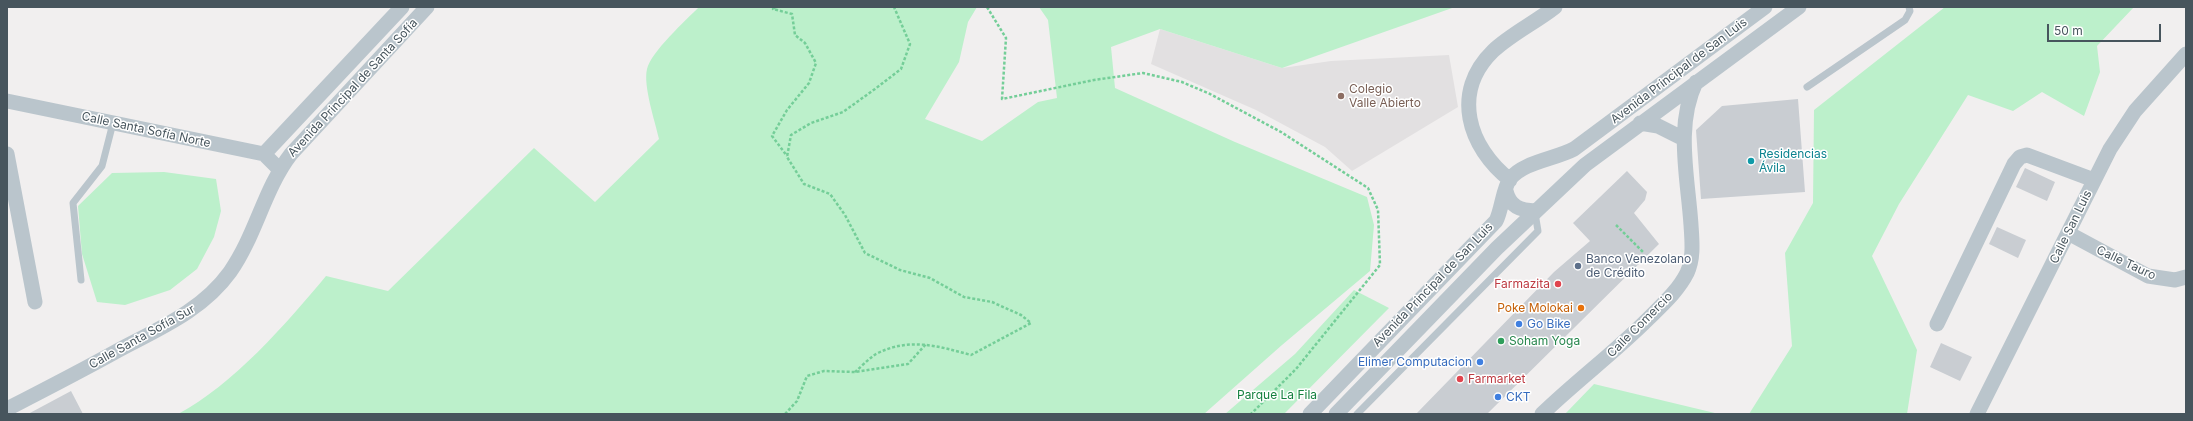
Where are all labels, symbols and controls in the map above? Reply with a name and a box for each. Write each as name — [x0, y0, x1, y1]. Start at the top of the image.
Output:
street label: Avenida Principal de San Luis — [1608, 15, 1750, 127]
street label: Avenida Principal de Santa Sofía — [285, 16, 421, 160]
scale bar — [2049, 16, 2163, 42]
text: 50 m — [2054, 23, 2083, 38]
place label: Colegio Valle Abierto — [1349, 82, 1421, 110]
marker: Colegio Valle Abierto — [1336, 91, 1346, 101]
street label: Calle Santa Sofía Norte — [80, 109, 212, 151]
place label: Residencias Ávila — [1759, 147, 1827, 175]
marker: Residencias Ávila — [1746, 156, 1756, 166]
street label: Calle San Luis — [2047, 188, 2095, 266]
street label: Avenida Principal de San Luis — [1370, 220, 1496, 350]
street label: Calle Tauro — [2094, 243, 2158, 283]
place label: Banco Venezolano de Crédito — [1586, 252, 1691, 280]
marker: Banco Venezolano de Crédito — [1573, 261, 1583, 271]
place label: Farmazita — [1494, 277, 1550, 291]
marker: Farmazita — [1553, 279, 1563, 289]
street label: Calle Comercio — [1604, 289, 1676, 361]
place label: Poke Molokai — [1497, 301, 1573, 315]
street label: Calle Santa Sofía Sur — [86, 302, 198, 372]
marker: Poke Molokai — [1576, 303, 1586, 313]
place label: Go Bike — [1527, 317, 1571, 331]
marker: Go Bike — [1514, 319, 1524, 329]
place label: Soham Yoga — [1509, 334, 1580, 348]
marker: Soham Yoga — [1496, 336, 1506, 346]
place label: Elimer Computacion — [1358, 355, 1472, 369]
marker: Elimer Computacion — [1475, 357, 1485, 367]
place label: Farmarket — [1468, 372, 1525, 386]
marker: Farmarket — [1455, 374, 1465, 384]
park label: Parque La Fila — [1237, 388, 1317, 402]
place label: CKT — [1506, 390, 1531, 404]
marker: CKT — [1493, 392, 1503, 402]

